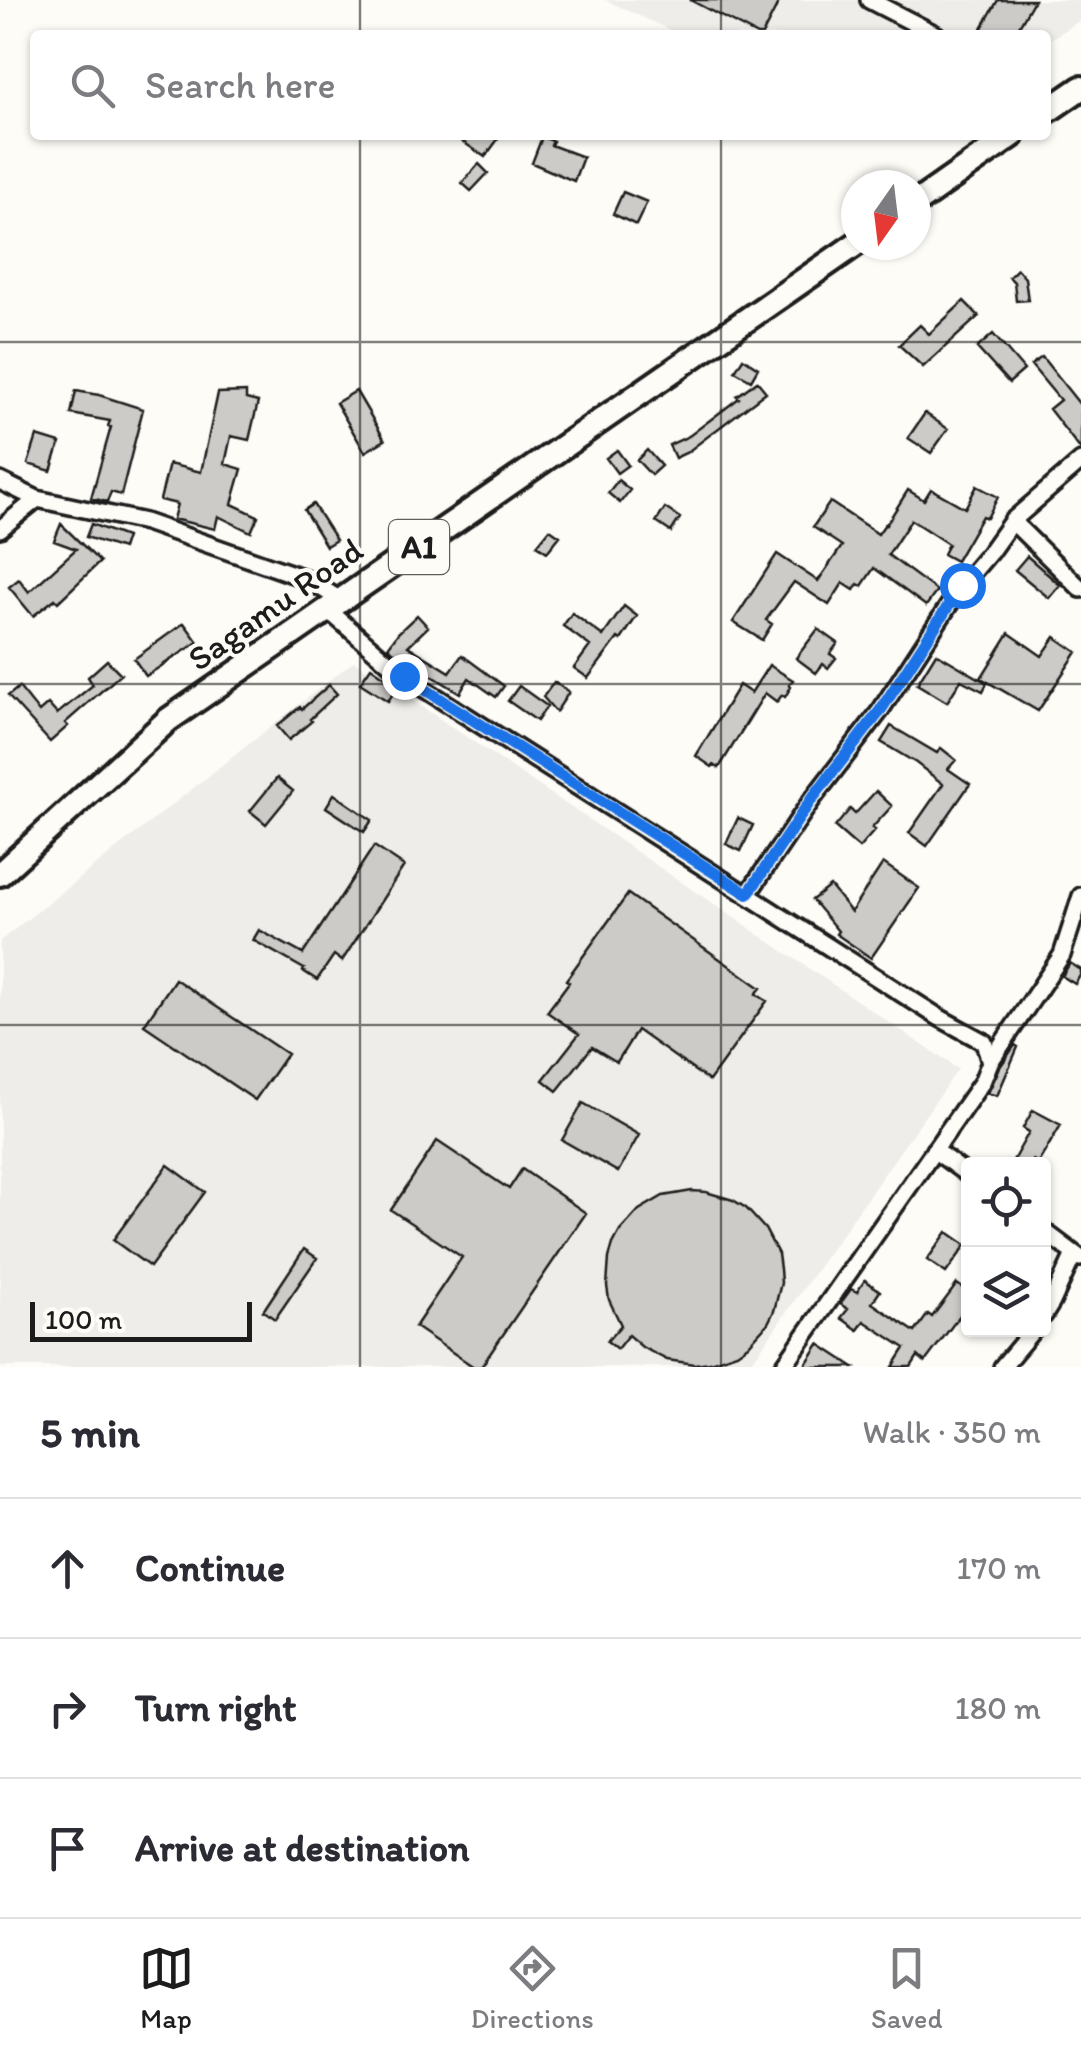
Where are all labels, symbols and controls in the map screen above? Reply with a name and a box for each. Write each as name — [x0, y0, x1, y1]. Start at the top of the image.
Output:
search box — [30, 30, 1051, 140]
icon: search — [65, 58, 120, 113]
text: Search here — [145, 62, 336, 108]
north arrow — [841, 170, 931, 260]
road number: A1 — [389, 520, 449, 574]
street label: Sagamu Road — [180, 528, 370, 680]
route start — [940, 563, 986, 609]
route end — [382, 654, 428, 700]
map controls — [961, 1157, 1051, 1337]
button: locate — [961, 1157, 1051, 1247]
button: layers — [961, 1247, 1051, 1337]
scale bar — [30, 1297, 252, 1342]
text: 100 m — [45, 1302, 122, 1336]
text: 5 min — [40, 1407, 140, 1458]
text: Walk · 350 m — [863, 1413, 1041, 1451]
icon: ahead — [40, 1541, 95, 1596]
text: Continue — [135, 1545, 285, 1591]
text: 170 m — [956, 1549, 1041, 1587]
icon: right — [40, 1681, 95, 1736]
text: Turn right — [135, 1685, 297, 1731]
text: 180 m — [955, 1689, 1041, 1727]
icon: arrive — [40, 1821, 95, 1876]
text: Arrive at destination — [135, 1825, 470, 1871]
tab: Map — [139, 1941, 194, 2035]
tab: Directions — [471, 1941, 594, 2035]
tab: Saved — [871, 1941, 942, 2035]

